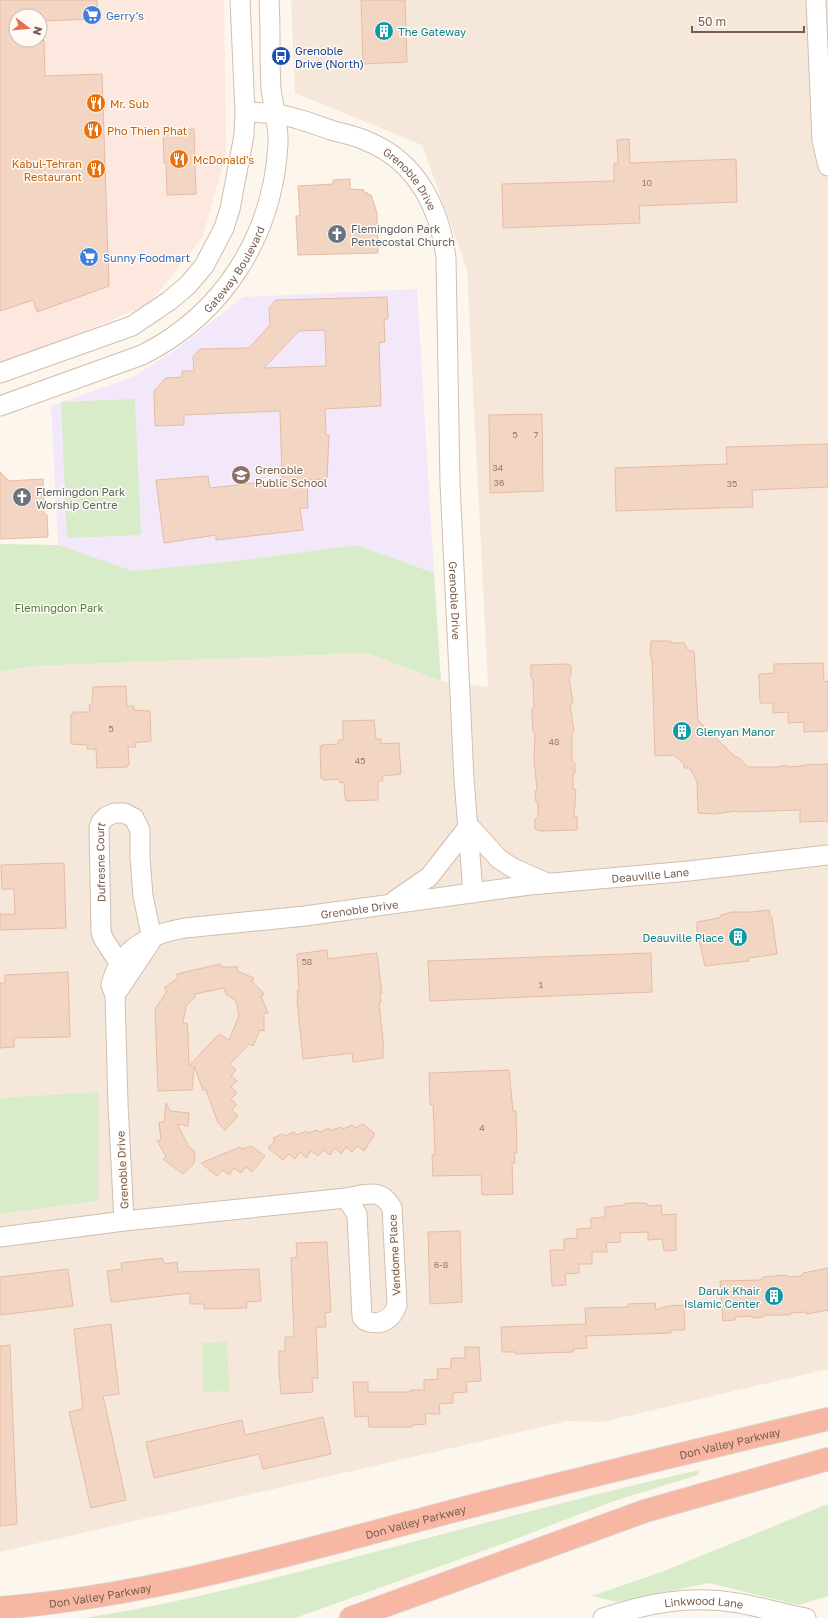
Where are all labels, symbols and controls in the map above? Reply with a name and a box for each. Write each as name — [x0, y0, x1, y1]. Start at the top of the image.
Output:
supermarket icon: Gerry's — [81, 4, 103, 26]
north arrow — [8, 8, 48, 48]
scale bar — [692, 8, 804, 34]
place label: Gerry's — [106, 9, 144, 22]
text: 50 m — [698, 14, 726, 29]
building icon: The Gateway — [373, 20, 395, 42]
text: N — [31, 25, 45, 37]
place label: The Gateway — [398, 25, 466, 38]
place label: Grenoble Drive (North) — [295, 44, 364, 70]
bus stop icon: Grenoble Drive (North) — [270, 45, 292, 67]
restaurant icon: Mr. Sub — [85, 92, 107, 114]
place label: Mr. Sub — [110, 97, 149, 110]
restaurant icon: Pho Thien Phat — [82, 119, 104, 141]
place label: Pho Thien Phat — [107, 124, 187, 137]
street label: Grenoble Drive — [381, 144, 440, 212]
restaurant icon: McDonald's — [168, 148, 190, 170]
place label: McDonald's — [193, 153, 254, 166]
place label: Kabul-Tehran Restaurant — [12, 157, 82, 183]
restaurant icon: Kabul-Tehran Restaurant — [85, 158, 107, 180]
house number: 10 — [642, 177, 652, 188]
place label: Flemingdon Park Pentecostal Church — [351, 222, 455, 248]
church icon: Flemingdon Park Pentecostal Church — [326, 223, 348, 245]
street label: Gateway Boulevard — [200, 224, 266, 315]
supermarket icon: Sunny Foodmart — [78, 246, 100, 268]
place label: Sunny Foodmart — [103, 251, 190, 264]
house number: 5 — [512, 429, 518, 440]
house number: 7 — [534, 429, 539, 440]
house number: 34 — [493, 462, 504, 473]
place label: Grenoble Public School — [255, 463, 328, 489]
school or university icon: Grenoble Public School — [230, 464, 252, 486]
house number: 36 — [494, 477, 504, 488]
house number: 35 — [727, 478, 737, 489]
place label: Flemingdon Park Worship Centre — [36, 485, 125, 511]
church icon: Flemingdon Park Worship Centre — [11, 486, 33, 508]
street label: Grenoble Drive — [447, 561, 464, 640]
park label: Flemingdon Park — [14, 601, 104, 614]
building icon: Glenyan Manor — [671, 720, 693, 742]
house number: 5 — [108, 723, 114, 734]
place label: Glenyan Manor — [696, 725, 776, 738]
house number: 48 — [549, 736, 559, 747]
house number: 45 — [355, 755, 365, 766]
street label: Dufresne Court — [92, 820, 107, 902]
street label: Deauville Lane — [611, 865, 690, 884]
street label: Grenoble Drive — [320, 897, 399, 920]
building icon: Deauville Place — [727, 926, 749, 948]
place label: Deauville Place — [643, 931, 724, 944]
house number: 58 — [302, 956, 312, 967]
house number: 1 — [539, 979, 544, 990]
house number: 4 — [479, 1122, 485, 1133]
street label: Grenoble Drive — [113, 1131, 131, 1209]
street label: Vendome Place — [385, 1214, 403, 1296]
house number: 6-8 — [434, 1259, 448, 1270]
place label: Daruk Khair Islamic Center — [684, 1284, 761, 1310]
building icon: Daruk Khair Islamic Center — [763, 1285, 785, 1307]
street label: Don Valley Parkway — [678, 1424, 782, 1461]
street label: Don Valley Parkway — [364, 1502, 467, 1541]
street label: Don Valley Parkway — [48, 1580, 152, 1609]
street label: Linkwood Lane — [663, 1593, 745, 1610]

